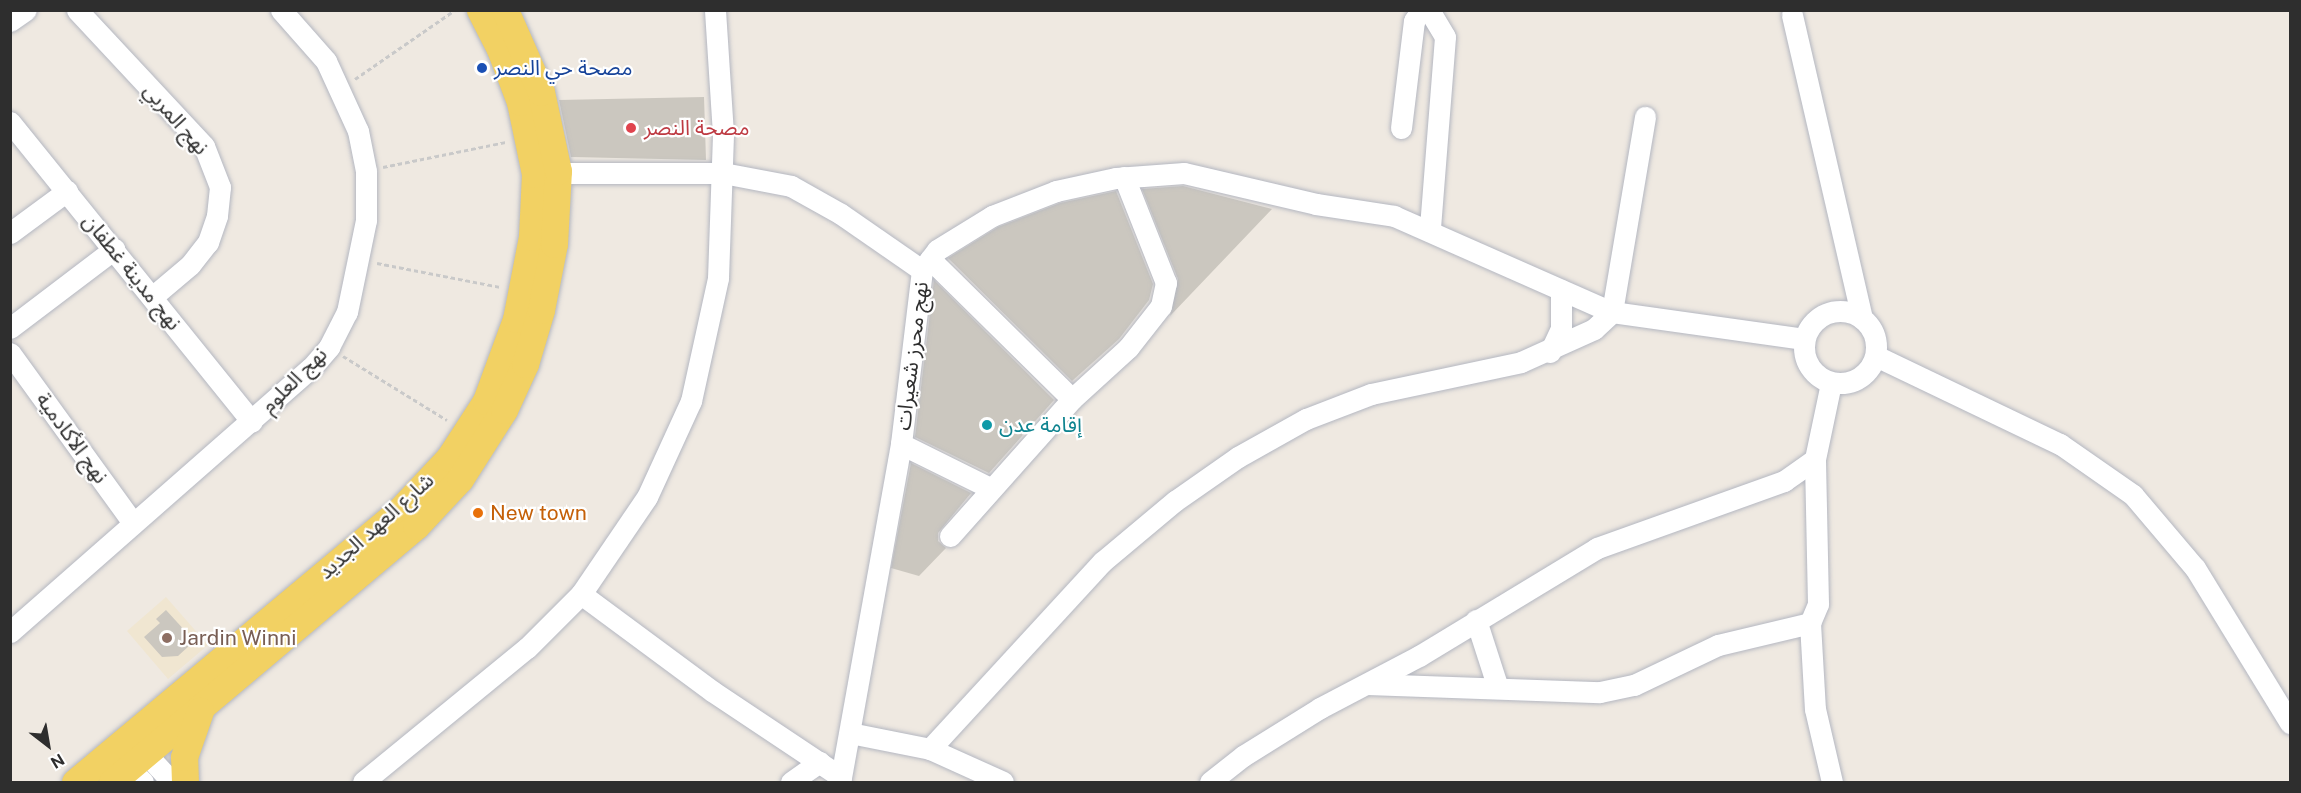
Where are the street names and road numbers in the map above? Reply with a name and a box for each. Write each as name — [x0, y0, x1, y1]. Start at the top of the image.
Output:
street label: نهج المربي — [138, 78, 214, 160]
street label: نهج مدينة غطفان — [77, 209, 187, 335]
street label: نهج محرز شعيرات — [890, 280, 934, 432]
street label: نهج العلوم — [256, 342, 332, 418]
street label: نهج الأكادمية — [31, 388, 113, 488]
street label: شارع العهد الجديد — [313, 468, 439, 584]

